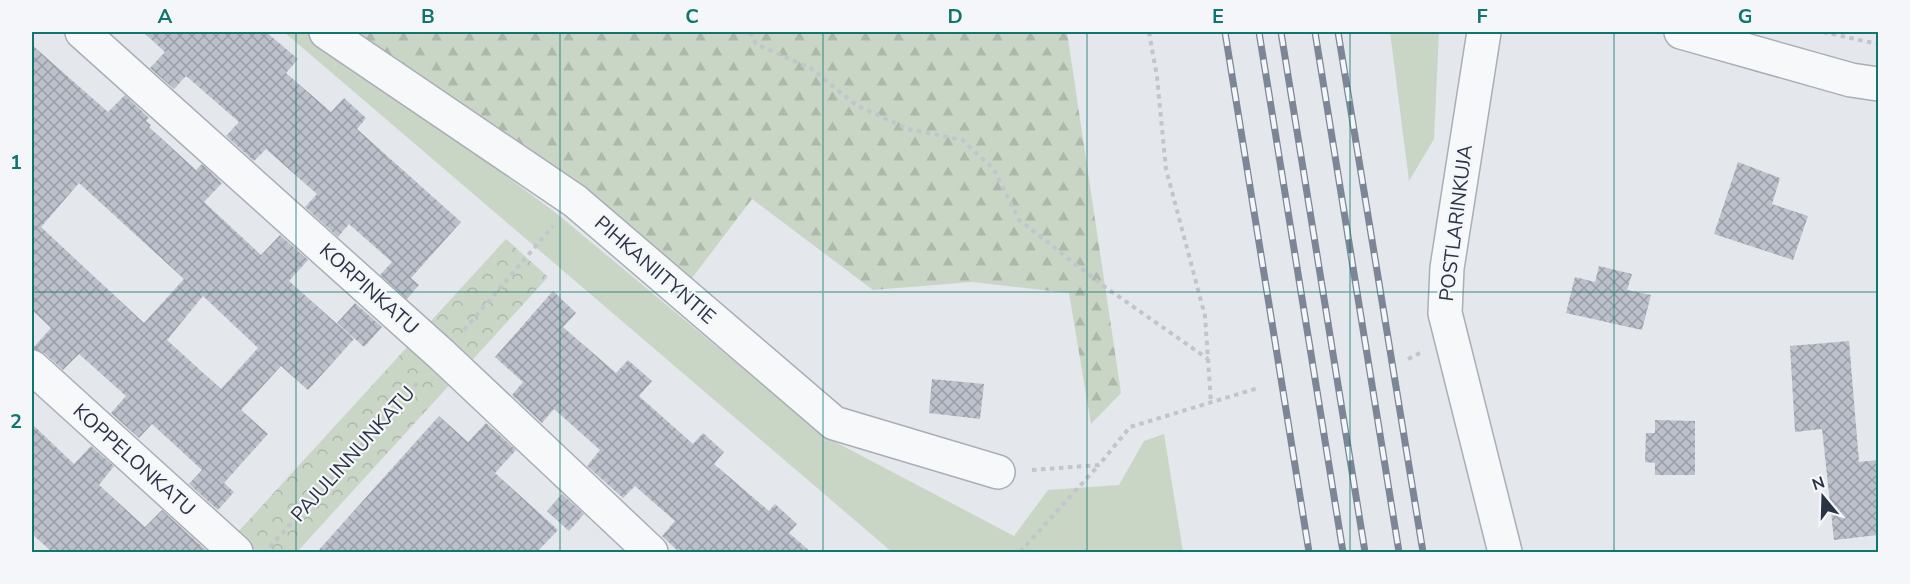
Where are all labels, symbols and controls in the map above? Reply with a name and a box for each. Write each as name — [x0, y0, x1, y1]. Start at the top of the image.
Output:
text: A — [158, 3, 173, 30]
text: B — [421, 3, 435, 30]
text: C — [685, 3, 699, 30]
text: D — [947, 3, 963, 30]
text: E — [1212, 3, 1224, 30]
text: F — [1476, 3, 1488, 30]
text: G — [1738, 3, 1752, 30]
street label: POSTLARINKUJA — [1433, 143, 1479, 303]
text: 1 — [10, 149, 22, 176]
street label: PIHKANIITYNTIE — [589, 210, 721, 330]
street label: KORPINKATU — [314, 237, 424, 341]
street label: PAJULINNUNKATU — [285, 380, 421, 528]
street label: KOPPELONKATU — [67, 398, 201, 522]
text: 2 — [10, 408, 22, 435]
north arrow — [1793, 467, 1853, 527]
text: N — [1809, 471, 1828, 496]

